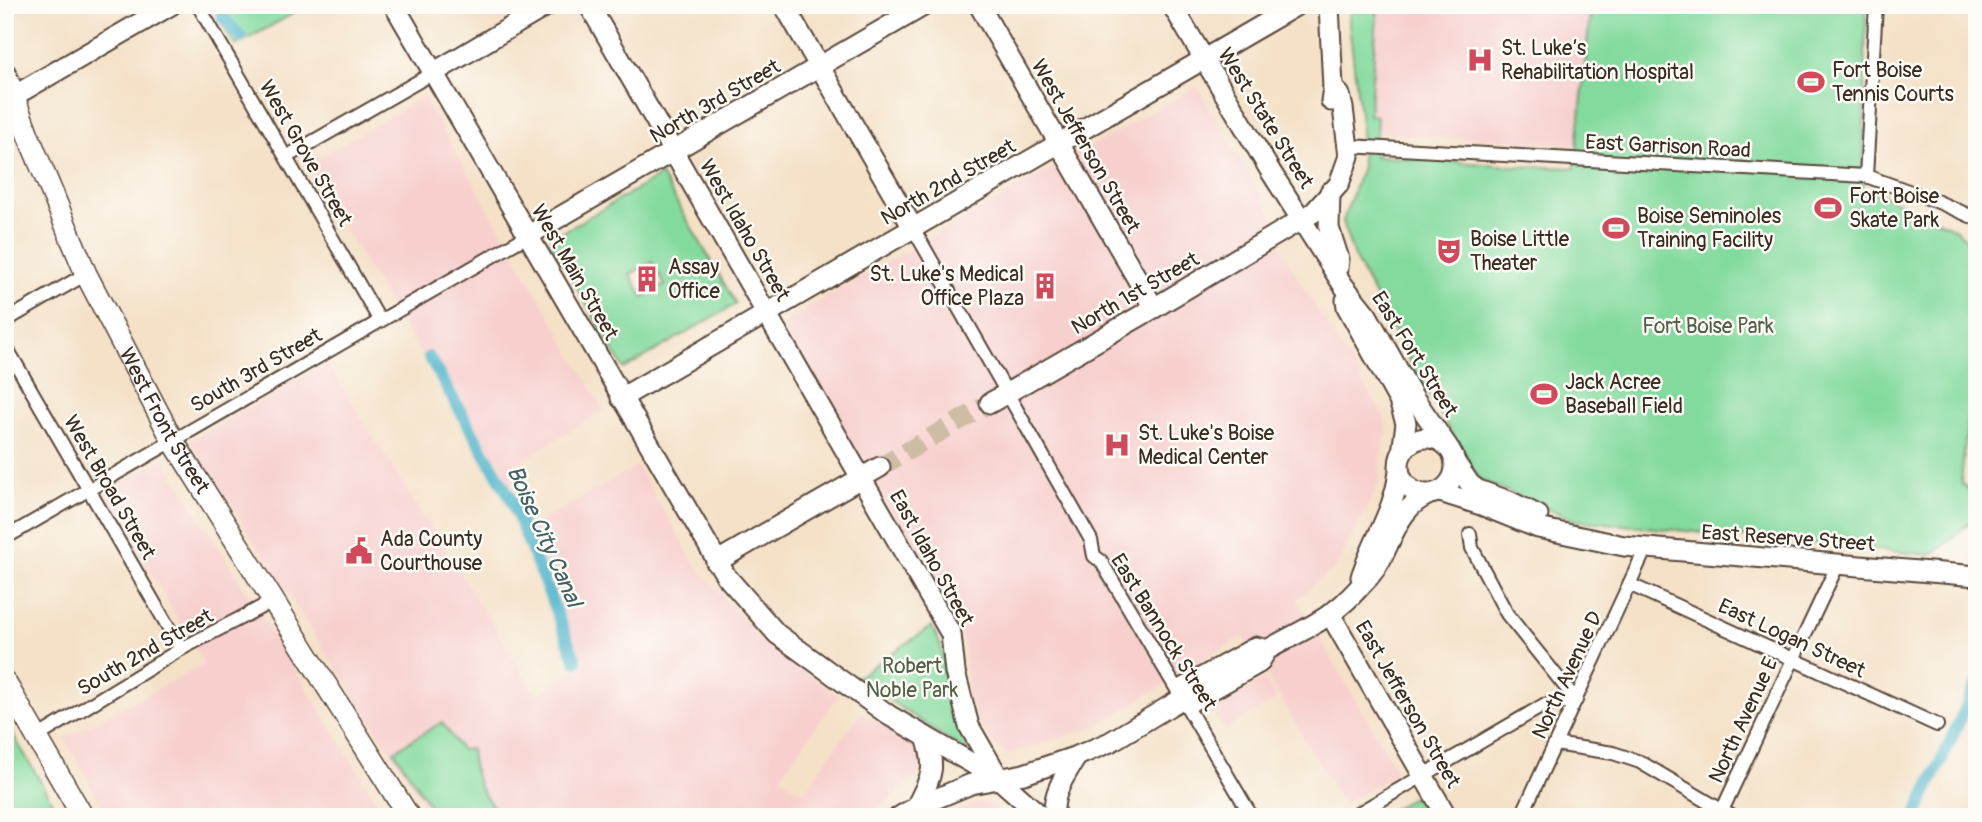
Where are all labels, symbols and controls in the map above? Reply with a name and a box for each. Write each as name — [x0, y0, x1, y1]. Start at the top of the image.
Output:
place label: St. Luke’s Rehabilitation Hospital — [1501, 35, 1694, 86]
street label: West State Street — [1212, 43, 1320, 194]
hospital icon: St. Luke’s Rehabilitation Hospital — [1465, 45, 1495, 75]
street label: North 3rd Street — [645, 53, 786, 150]
street label: West Jefferson Street — [1025, 54, 1147, 239]
place label: Fort Boise Tennis Courts — [1832, 57, 1955, 108]
sports icon: Fort Boise Tennis Courts — [1796, 67, 1826, 97]
street label: West Grove Street — [253, 75, 359, 232]
street label: East Garrison Road — [1584, 129, 1752, 164]
street label: North 2nd Street — [876, 133, 1021, 232]
street label: West Idaho Street — [693, 155, 796, 306]
place label: Fort Boise Skate Park — [1849, 183, 1940, 234]
sports icon: Fort Boise Skate Park — [1813, 193, 1843, 223]
street label: West Main Street — [525, 199, 625, 345]
place label: Boise Seminoles Training Facility — [1637, 203, 1782, 254]
sports icon: Boise Seminoles Training Facility — [1601, 213, 1631, 243]
place label: Boise Little Theater — [1470, 226, 1570, 277]
theatre icon: Boise Little Theater — [1434, 236, 1464, 266]
street label: North 1st Street — [1066, 246, 1205, 341]
place label: Assay Office — [668, 254, 720, 305]
place label: St. Luke's Medical Office Plaza — [870, 261, 1024, 312]
building icon: Assay Office — [632, 264, 662, 294]
building icon: St. Luke's Medical Office Plaza — [1030, 271, 1060, 301]
street label: East Fort Street — [1365, 286, 1464, 423]
park label: Fort Boise Park — [1642, 313, 1774, 340]
street label: South 3rd Street — [186, 322, 327, 419]
street label: West Front Street — [113, 343, 216, 499]
place label: Jack Acree Baseball Field — [1565, 369, 1683, 420]
sports icon: Jack Acree Baseball Field — [1529, 379, 1559, 409]
street label: West Broad Street — [57, 410, 162, 565]
place label: St. Luke's Boise Medical Center — [1138, 420, 1275, 471]
hospital icon: St. Luke's Boise Medical Center — [1102, 430, 1132, 460]
water label: Boise City Canal — [500, 461, 590, 614]
street label: East Idaho Street — [883, 485, 980, 632]
street label: East Reserve Street — [1700, 519, 1876, 558]
place label: Ada County Courthouse — [380, 526, 483, 577]
public building icon: Ada County Courthouse — [344, 536, 374, 566]
street label: East Bannock Street — [1104, 549, 1223, 716]
street label: East Logan Street — [1714, 593, 1870, 685]
street label: South 2nd Street — [73, 602, 218, 702]
street label: North Avenue D — [1526, 607, 1609, 744]
street label: East Jefferson Street — [1349, 616, 1467, 793]
park label: Robert Noble Park — [866, 653, 958, 704]
street label: North Avenue E — [1703, 653, 1784, 787]

